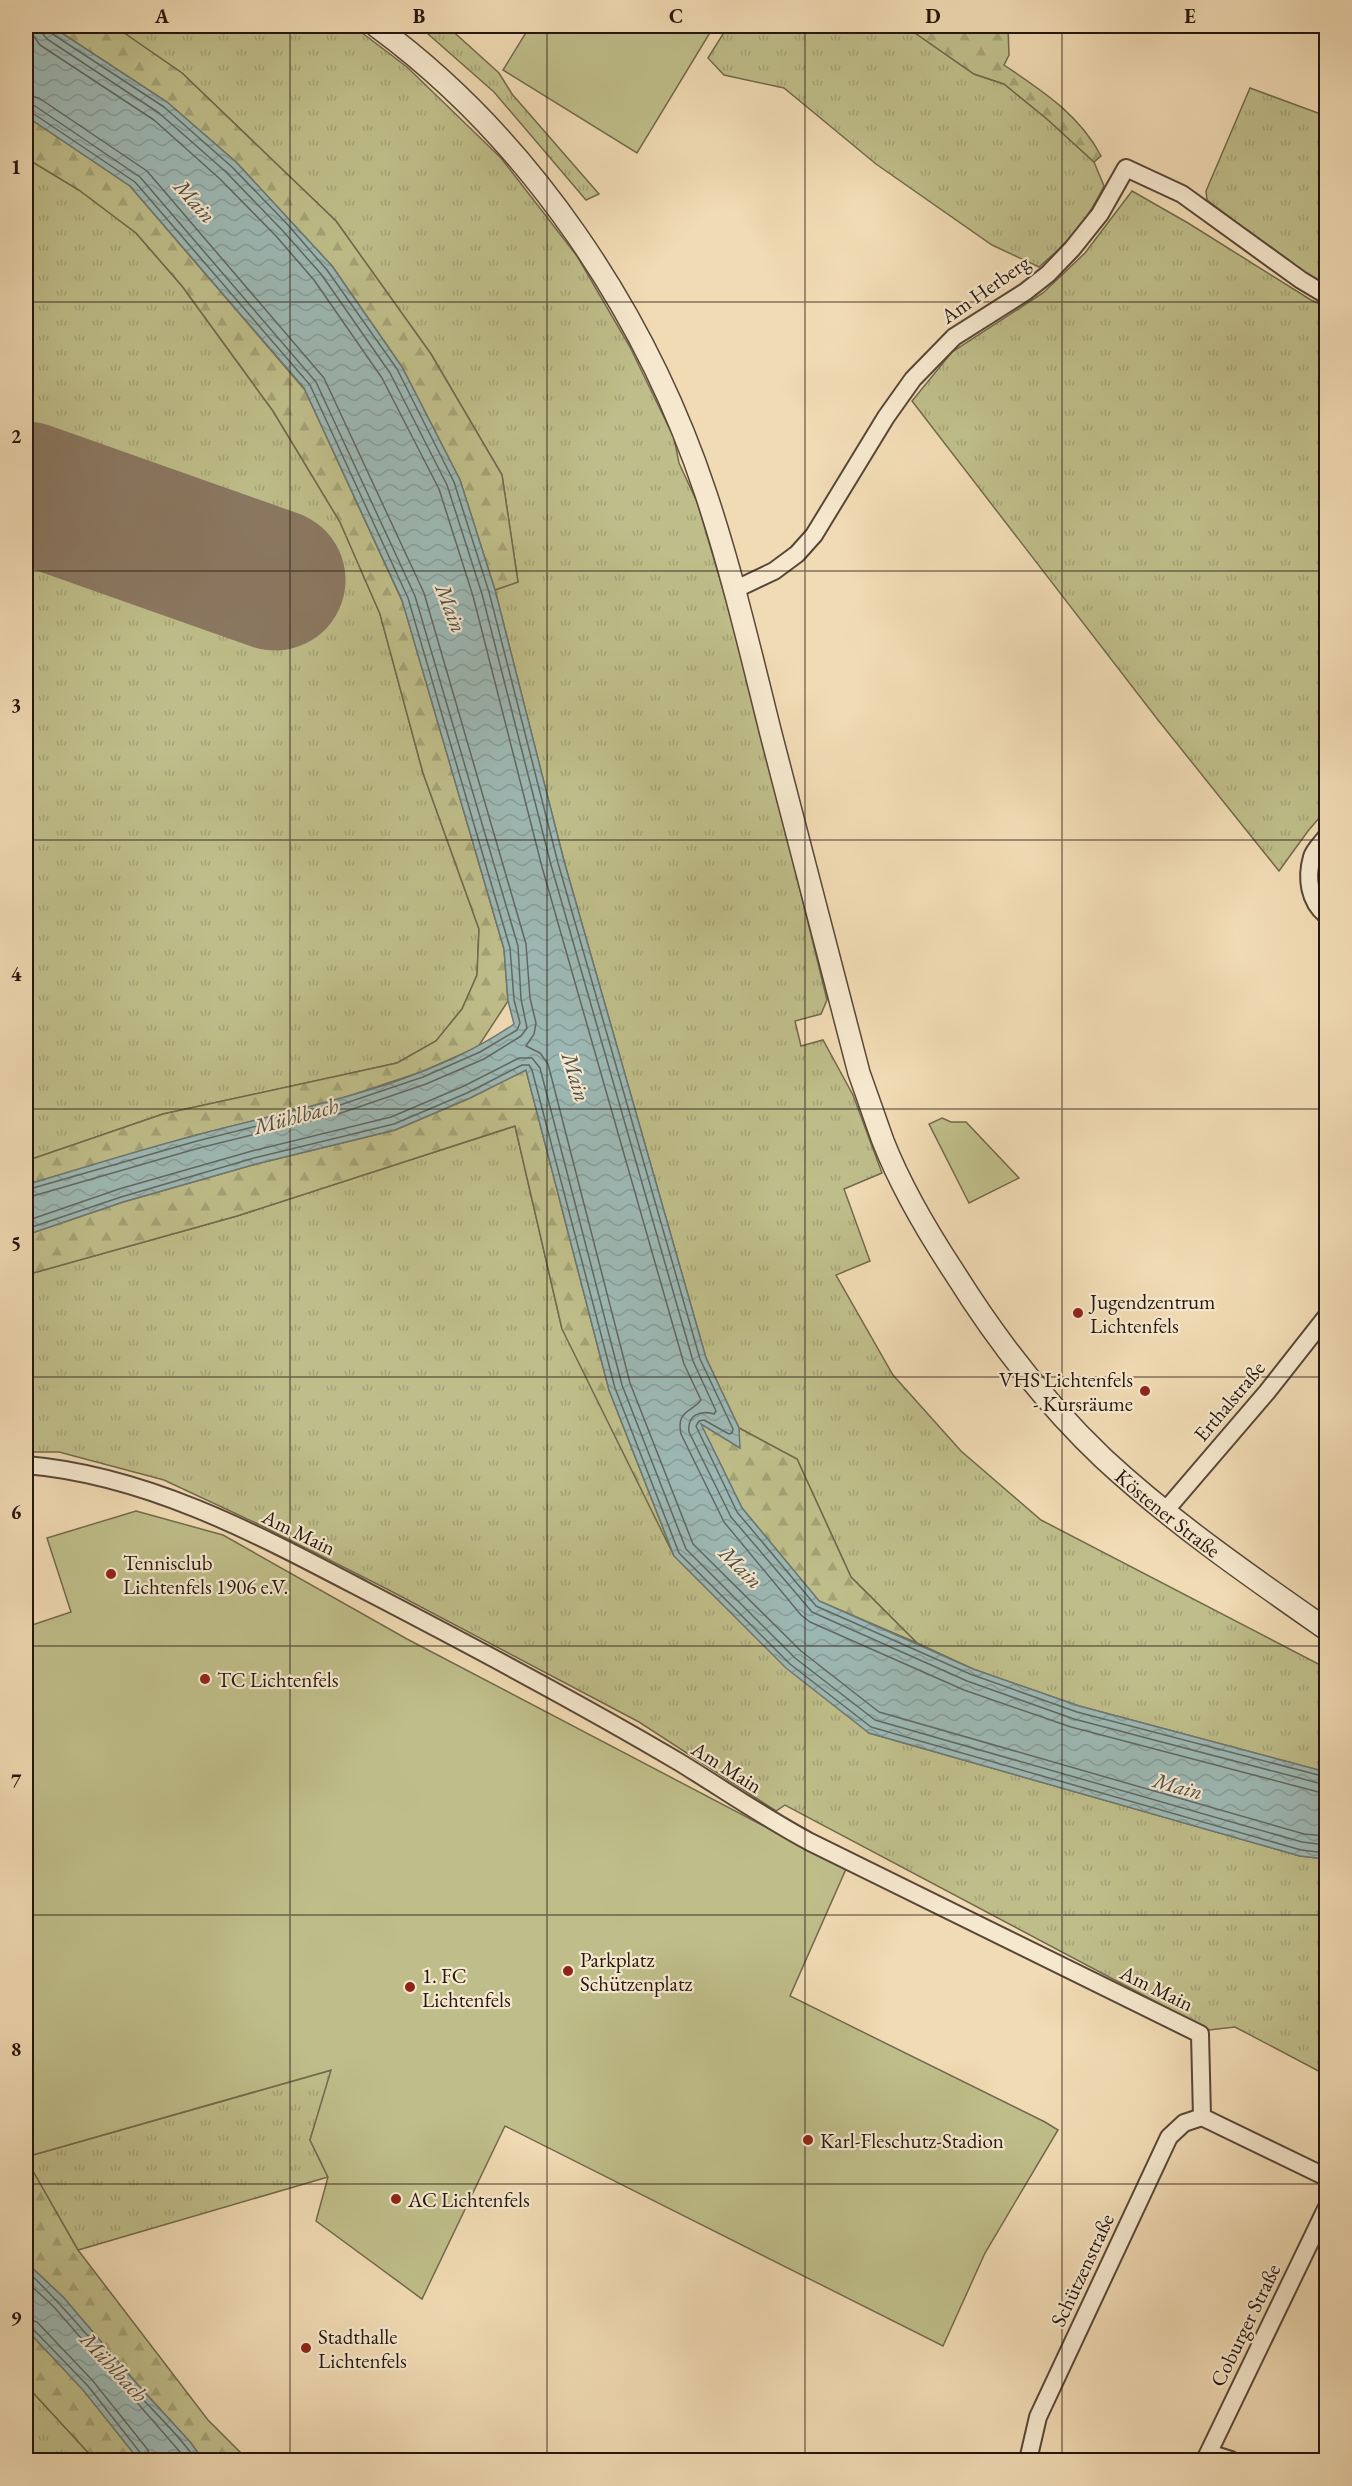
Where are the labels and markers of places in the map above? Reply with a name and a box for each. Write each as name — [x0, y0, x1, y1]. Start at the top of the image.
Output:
place label: Jugendzentrum Lichtenfels — [1088, 1288, 1215, 1339]
marker: Jugendzentrum Lichtenfels — [1071, 1306, 1085, 1320]
place label: VHS Lichtenfels - Kursräume — [999, 1366, 1133, 1417]
marker: VHS Lichtenfels - Kursräume — [1138, 1384, 1152, 1398]
place label: Tennisclub Lichtenfels 1906 e.V. — [123, 1549, 288, 1600]
marker: Tennisclub Lichtenfels 1906 e.V. — [104, 1567, 118, 1581]
place label: TC Lichtenfels — [217, 1666, 339, 1693]
marker: TC Lichtenfels — [198, 1672, 212, 1686]
place label: Parkplatz Schützenplatz — [580, 1946, 693, 1997]
place label: 1. FC Lichtenfels — [422, 1962, 511, 2013]
marker: Parkplatz Schützenplatz — [561, 1964, 575, 1978]
marker: 1. FC Lichtenfels — [403, 1980, 417, 1994]
place label: Karl-Fleschutz-Stadion — [820, 2127, 1004, 2154]
marker: Karl-Fleschutz-Stadion — [801, 2133, 815, 2147]
place label: AC Lichtenfels — [407, 2186, 530, 2213]
marker: AC Lichtenfels — [389, 2192, 403, 2206]
place label: Stadthalle Lichtenfels — [318, 2323, 407, 2374]
marker: Stadthalle Lichtenfels — [299, 2341, 313, 2355]

